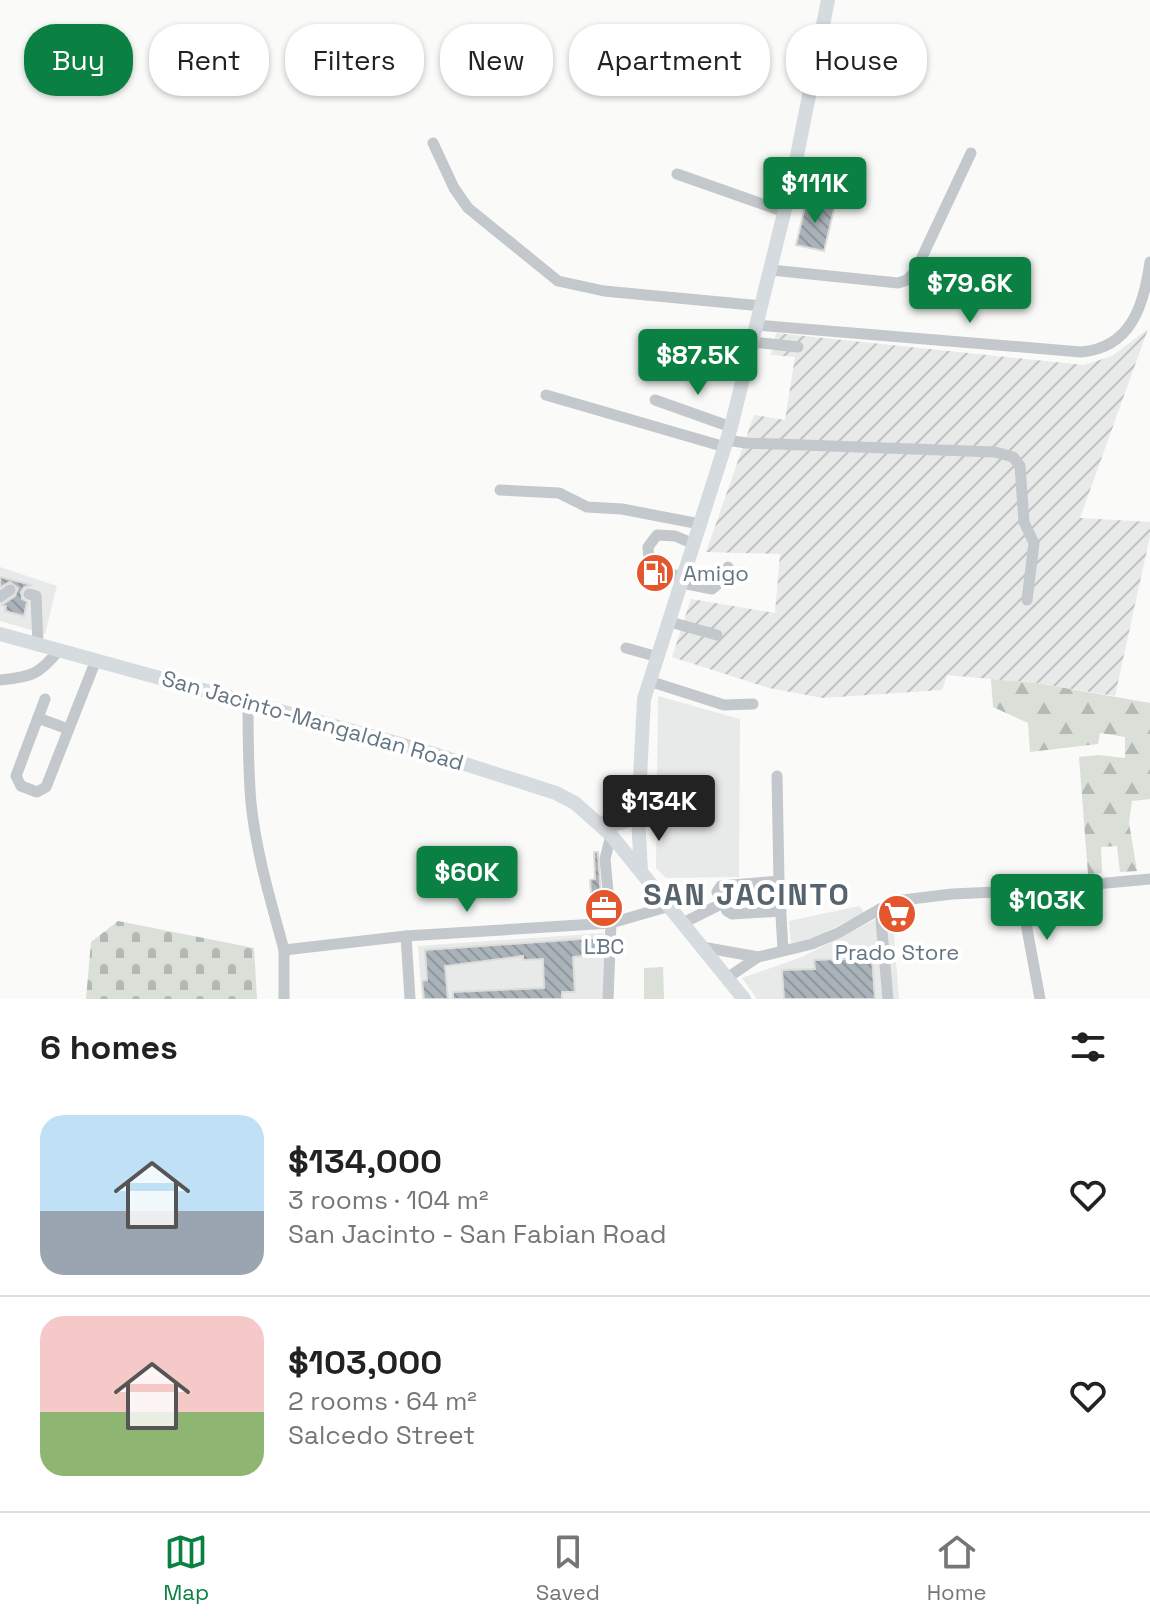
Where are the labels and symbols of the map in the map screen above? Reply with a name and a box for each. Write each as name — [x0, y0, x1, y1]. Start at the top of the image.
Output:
pin: $111K — [759, 157, 871, 225]
pin: $79.6K — [905, 257, 1035, 325]
pin: $87.5K — [633, 329, 763, 397]
fuel station icon: Amigo — [634, 552, 676, 594]
place label: Amigo — [683, 559, 749, 587]
street label: San Jacinto-Mangaldan Road — [159, 663, 467, 777]
pin: $134K — [603, 775, 715, 843]
pin: $60K — [420, 846, 514, 914]
pin: $103K — [991, 874, 1103, 942]
district label: SAN JACINTO — [643, 875, 851, 914]
office icon: LBC — [583, 887, 625, 929]
supermarket icon: Prado Store — [876, 893, 918, 935]
place label: LBC — [584, 932, 624, 960]
place label: Prado Store — [835, 938, 959, 966]

